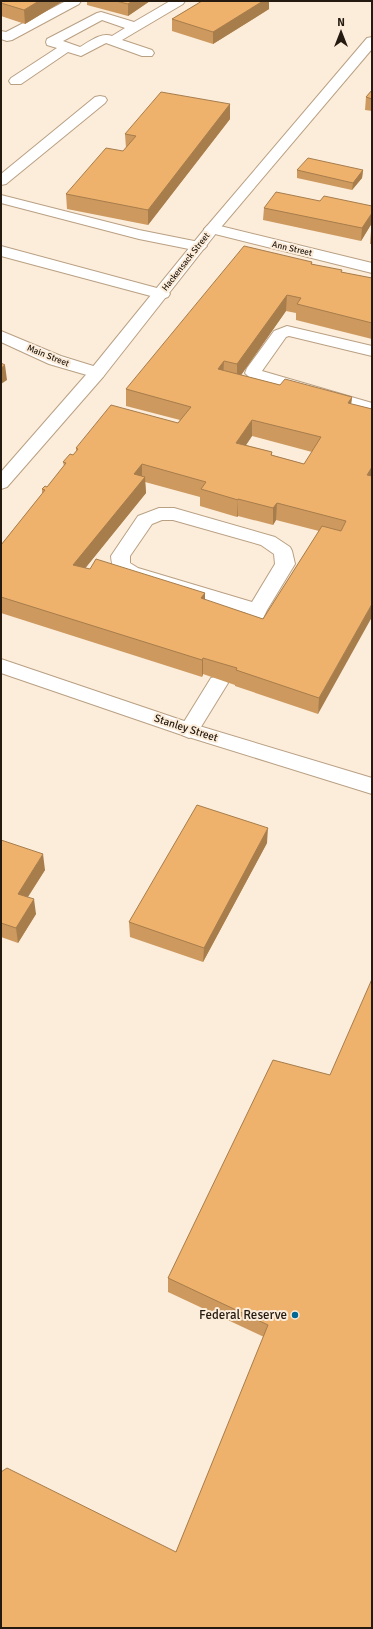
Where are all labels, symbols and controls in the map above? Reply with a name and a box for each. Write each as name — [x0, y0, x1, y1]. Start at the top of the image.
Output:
north arrow — [321, 12, 361, 52]
text: N — [337, 16, 345, 29]
street label: Hackensack Street — [160, 231, 212, 293]
street label: Ann Street — [271, 239, 313, 259]
street label: Main Street — [25, 343, 71, 369]
street label: Stanley Street — [152, 712, 220, 744]
place label: Federal Reserve — [199, 1307, 287, 1323]
marker: Federal Reserve — [290, 1310, 300, 1320]

